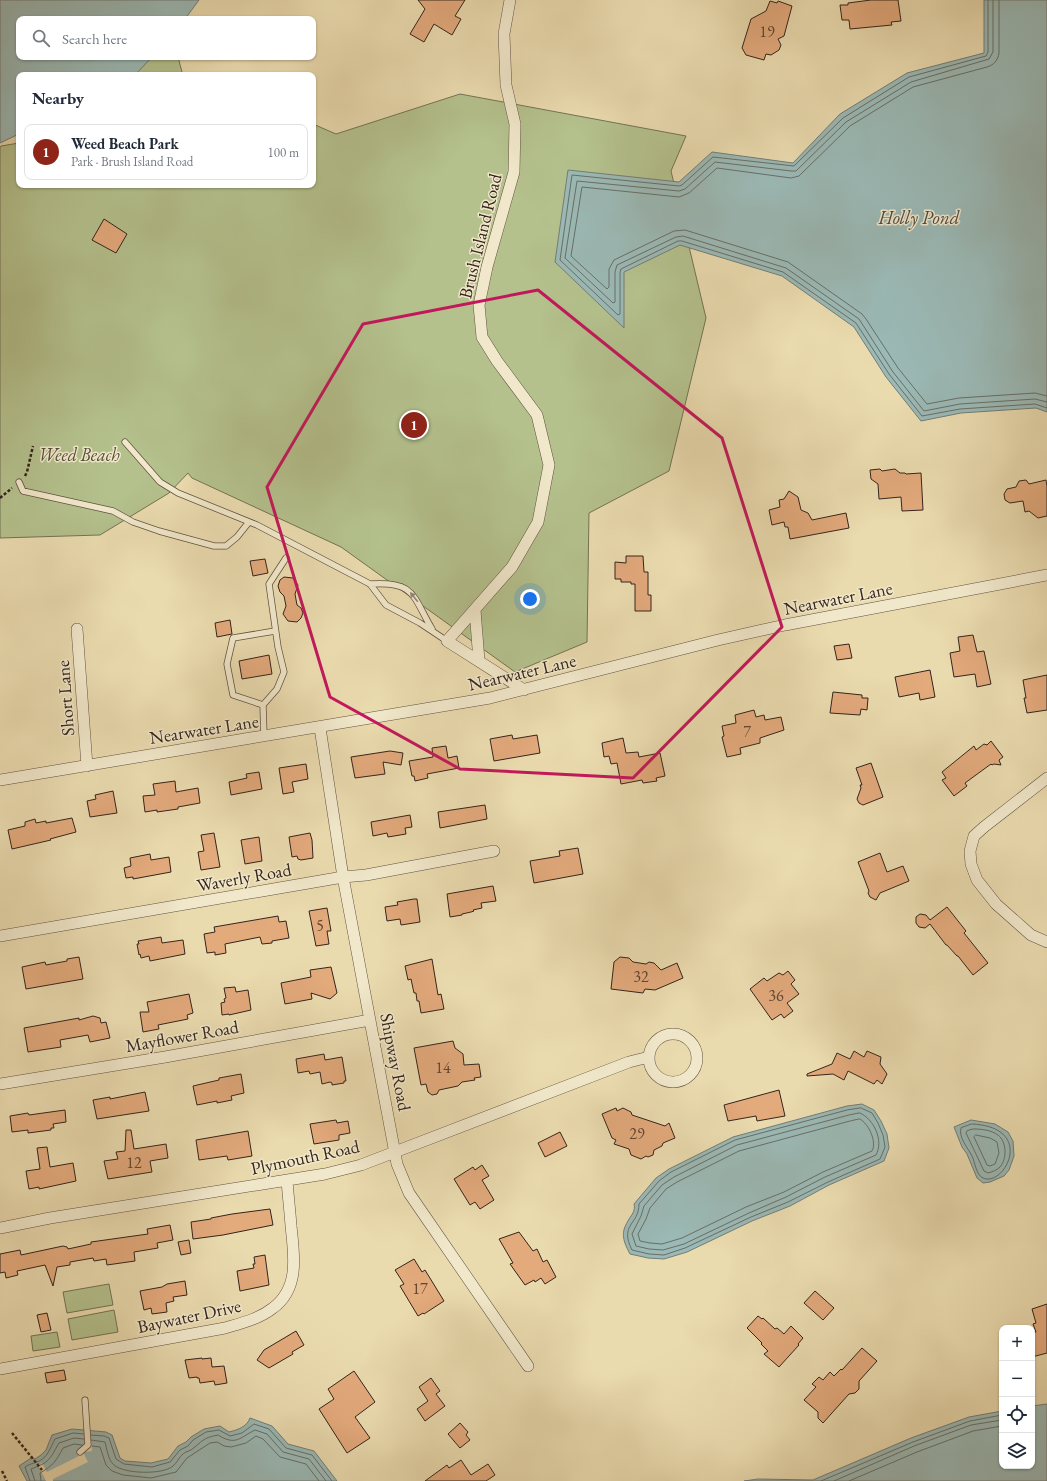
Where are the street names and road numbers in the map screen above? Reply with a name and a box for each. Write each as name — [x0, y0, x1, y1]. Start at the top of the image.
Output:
street label: Brush Island Road — [453, 170, 507, 301]
street label: Nearwater Lane — [782, 576, 894, 620]
street label: Nearwater Lane — [466, 648, 578, 696]
street label: Short Lane — [51, 659, 79, 737]
street label: Nearwater Lane — [148, 709, 260, 749]
street label: Waverly Road — [195, 857, 294, 897]
street label: Shipway Road — [375, 1011, 417, 1114]
street label: Mayflower Road — [124, 1015, 241, 1057]
street label: Plymouth Road — [248, 1134, 362, 1180]
street label: Baywater Drive — [135, 1294, 243, 1338]

